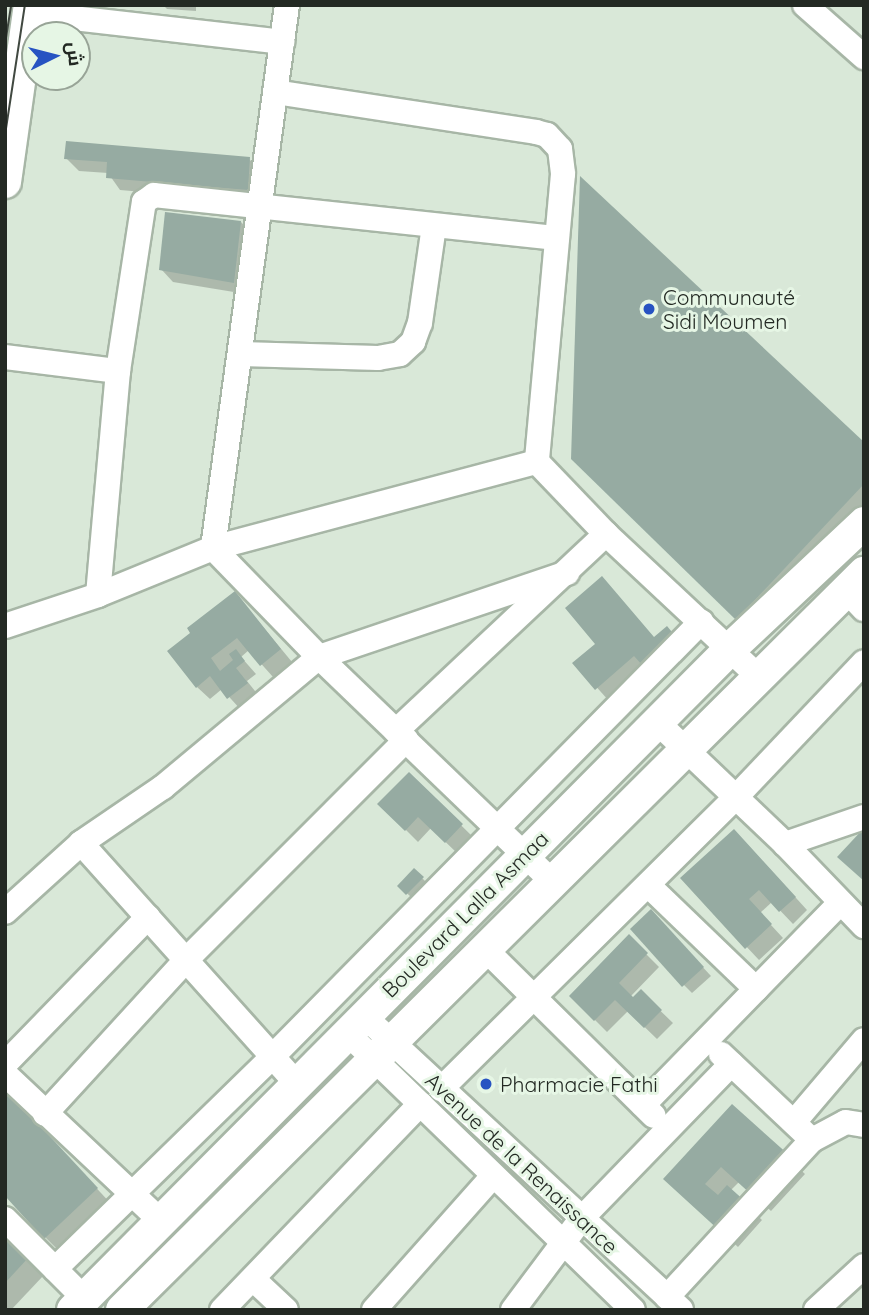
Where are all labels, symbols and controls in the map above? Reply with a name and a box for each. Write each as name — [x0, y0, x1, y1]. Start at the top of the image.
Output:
north arrow — [21, 21, 91, 91]
text: ش — [62, 41, 88, 67]
place label: Communauté Sidi Moumen — [663, 284, 795, 334]
marker: Communauté Sidi Moumen — [641, 301, 657, 317]
street label: Boulevard Lalla Asmaa — [377, 826, 553, 1002]
street label: Avenue de la Renaissance — [421, 1067, 623, 1259]
place label: Pharmacie Fathi — [500, 1071, 658, 1097]
marker: Pharmacie Fathi — [478, 1076, 494, 1092]

